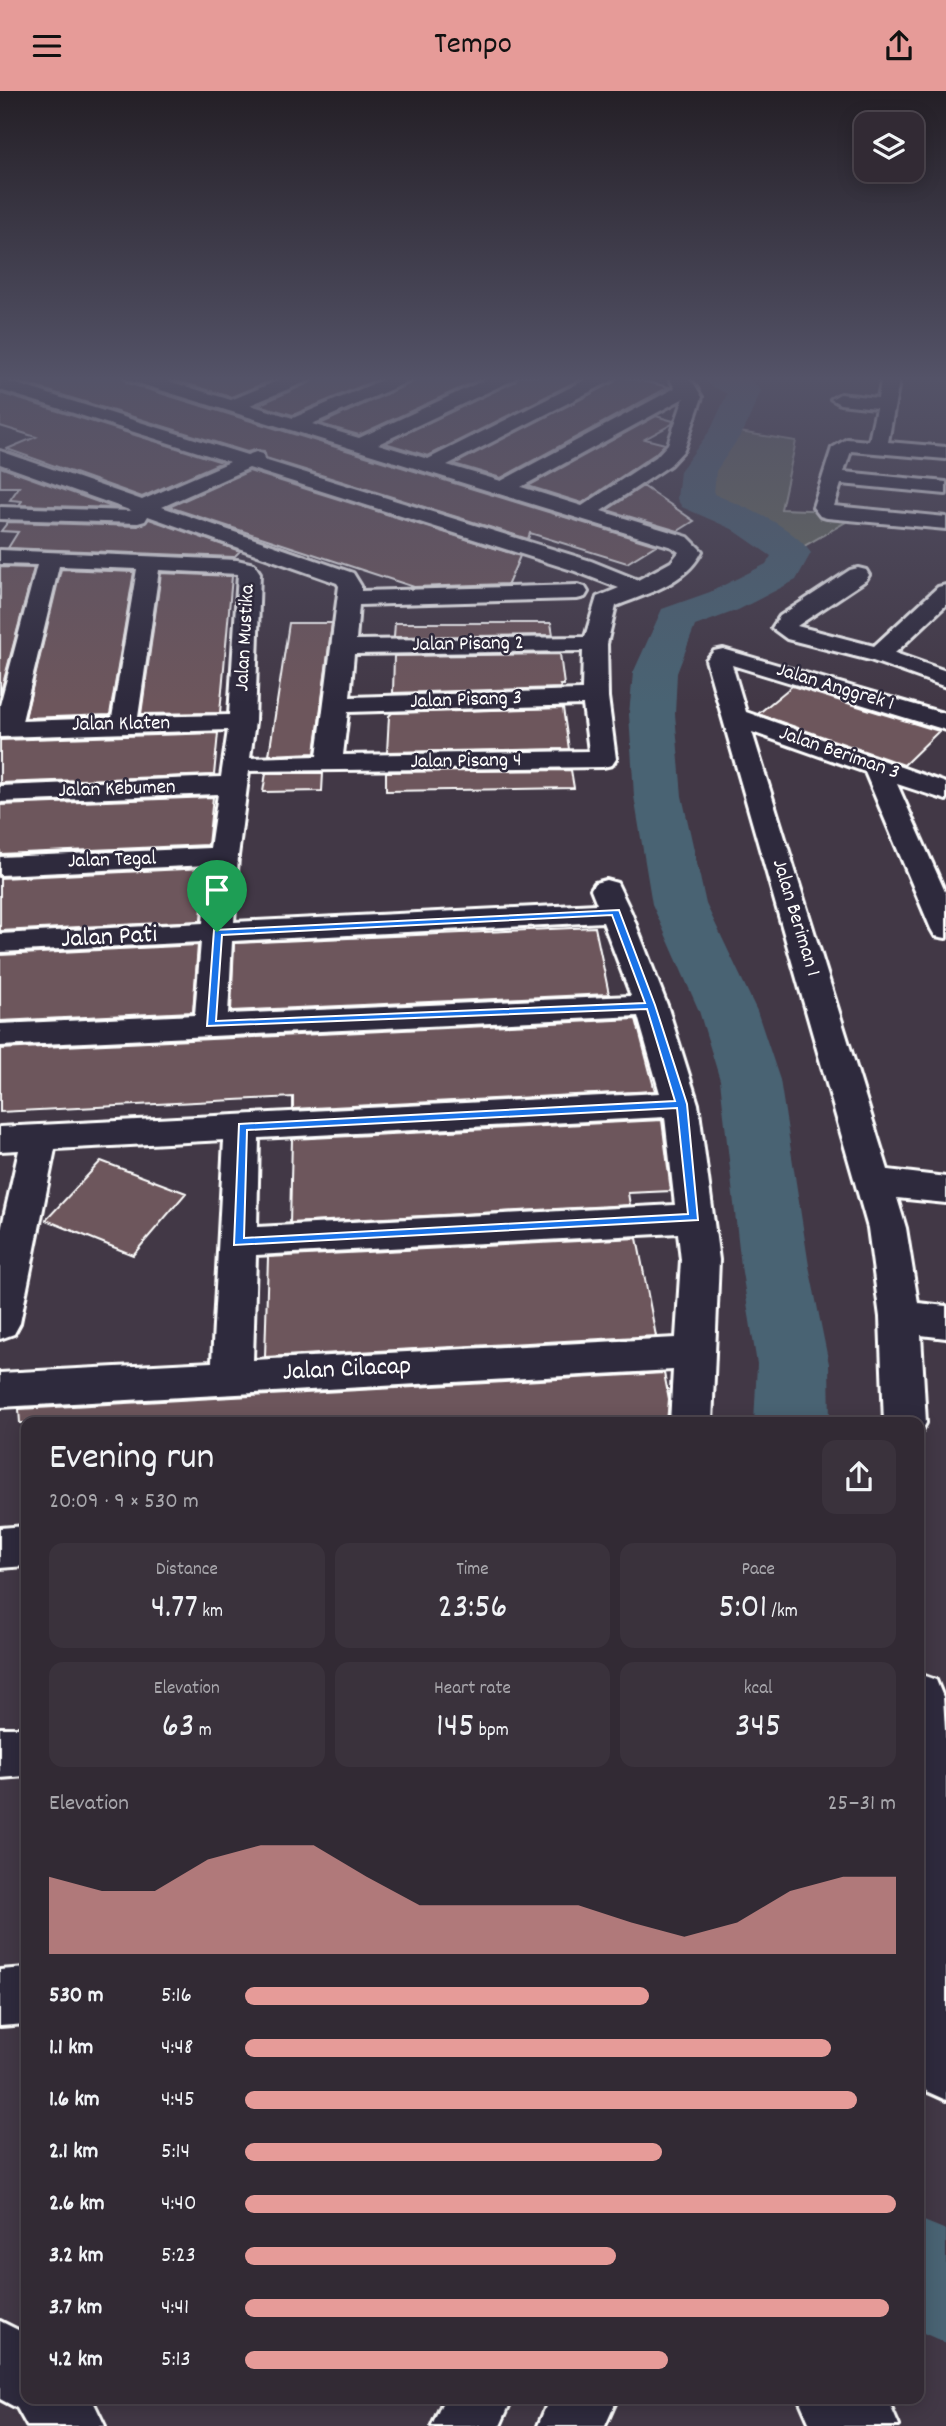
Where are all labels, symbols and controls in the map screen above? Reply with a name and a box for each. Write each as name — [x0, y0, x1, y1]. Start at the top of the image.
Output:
text: Tempo — [434, 23, 512, 69]
icon: menu — [28, 27, 66, 65]
icon: share — [880, 27, 918, 65]
map controls — [854, 112, 924, 182]
button: layers — [854, 112, 924, 182]
street label: Jalan Mustika — [228, 583, 264, 692]
street label: Jalan Pisang 2 — [412, 629, 524, 661]
street label: Jalan Anggrek 1 — [773, 656, 897, 720]
street label: Jalan Pisang 3 — [410, 684, 522, 718]
street label: Jalan Klaten — [72, 709, 170, 741]
street label: Jalan Beriman 3 — [775, 719, 903, 789]
street label: Jalan Pisang 4 — [410, 746, 522, 778]
street label: Jalan Kebumen — [58, 773, 176, 807]
street label: Jalan Tegal — [67, 844, 157, 878]
street label: Jalan Beriman 1 — [763, 856, 827, 980]
pin — [187, 860, 247, 932]
icon: arrive — [198, 871, 236, 909]
street label: Jalan Pati — [60, 917, 158, 959]
street label: Jalan Cilacap — [282, 1348, 412, 1392]
text: Evening run — [49, 1432, 214, 1487]
button: share — [822, 1440, 896, 1514]
text: 20:09 · 9 × 530 m — [49, 1486, 199, 1519]
text: Distance — [156, 1557, 218, 1584]
text: Time — [456, 1557, 489, 1584]
text: Pace — [741, 1557, 775, 1584]
text: 4.77 — [151, 1584, 198, 1634]
text: 23:56 — [437, 1584, 508, 1634]
text: 5:01 — [718, 1584, 767, 1634]
text: km — [198, 1599, 223, 1626]
text: /km — [767, 1599, 798, 1626]
text: Elevation — [154, 1676, 220, 1703]
text: Heart rate — [434, 1676, 511, 1703]
text: kcal — [744, 1676, 773, 1703]
text: 63 — [162, 1703, 194, 1753]
text: 145 — [436, 1703, 475, 1753]
text: 345 — [735, 1703, 781, 1753]
text: m — [194, 1718, 212, 1745]
text: bpm — [475, 1718, 509, 1745]
text: Elevation — [49, 1788, 129, 1821]
text: 25–31 m — [828, 1788, 896, 1821]
text: 530 m — [49, 1980, 103, 2013]
text: 5:16 — [161, 1980, 192, 2013]
text: 1.1 km — [49, 2032, 93, 2065]
text: 4:48 — [161, 2032, 193, 2065]
text: 1.6 km — [49, 2084, 100, 2117]
text: 4:45 — [161, 2084, 195, 2117]
text: 2.1 km — [49, 2136, 98, 2169]
text: 5:14 — [161, 2136, 190, 2169]
text: 2.6 km — [49, 2188, 105, 2221]
text: 4:40 — [161, 2188, 196, 2221]
text: 3.2 km — [49, 2240, 104, 2273]
text: 5:23 — [161, 2240, 196, 2273]
text: 3.7 km — [49, 2292, 102, 2325]
text: 4:41 — [161, 2292, 189, 2325]
text: 4.2 km — [49, 2344, 103, 2377]
text: 5:13 — [161, 2344, 191, 2377]

